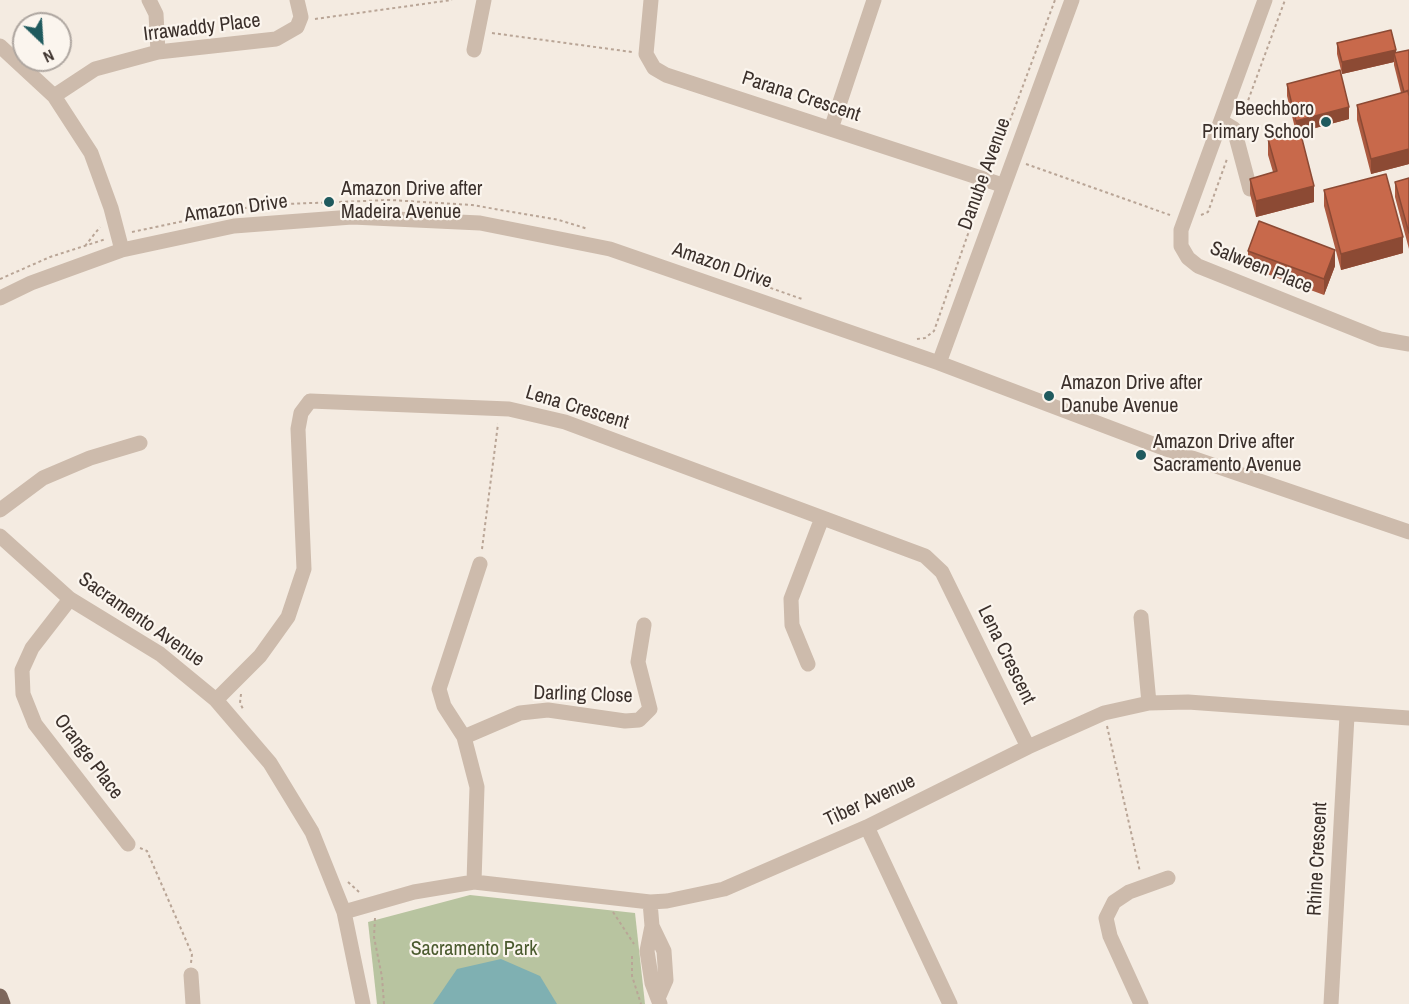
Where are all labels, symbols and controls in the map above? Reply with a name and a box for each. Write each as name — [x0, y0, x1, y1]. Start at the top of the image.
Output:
street label: Irrawaddy Place — [142, 9, 262, 47]
north arrow — [12, 12, 72, 72]
text: N — [40, 45, 58, 68]
street label: Parana Crescent — [739, 67, 863, 127]
place label: Beechboro Primary School — [1202, 98, 1314, 145]
street label: Danube Avenue — [954, 115, 1016, 233]
marker: Beechboro Primary School — [1319, 115, 1333, 129]
place label: Amazon Drive after Madeira Avenue — [341, 178, 482, 225]
street label: Amazon Drive — [183, 190, 289, 228]
marker: Amazon Drive after Madeira Avenue — [322, 195, 336, 209]
street label: Salween Place — [1206, 237, 1316, 299]
street label: Amazon Drive — [669, 238, 775, 294]
place label: Amazon Drive after Danube Avenue — [1061, 372, 1202, 419]
street label: Lena Crescent — [522, 381, 632, 435]
marker: Amazon Drive after Danube Avenue — [1042, 389, 1056, 403]
place label: Amazon Drive after Sacramento Avenue — [1153, 431, 1301, 478]
marker: Amazon Drive after Sacramento Avenue — [1134, 448, 1148, 462]
street label: Sacramento Avenue — [73, 568, 209, 672]
street label: Lena Crescent — [972, 602, 1040, 708]
street label: Darling Close — [533, 681, 633, 709]
street label: Orange Place — [48, 710, 128, 804]
street label: Tiber Avenue — [821, 769, 919, 833]
street label: Rhine Crescent — [1303, 801, 1333, 917]
park label: Sacramento Park — [411, 938, 537, 962]

